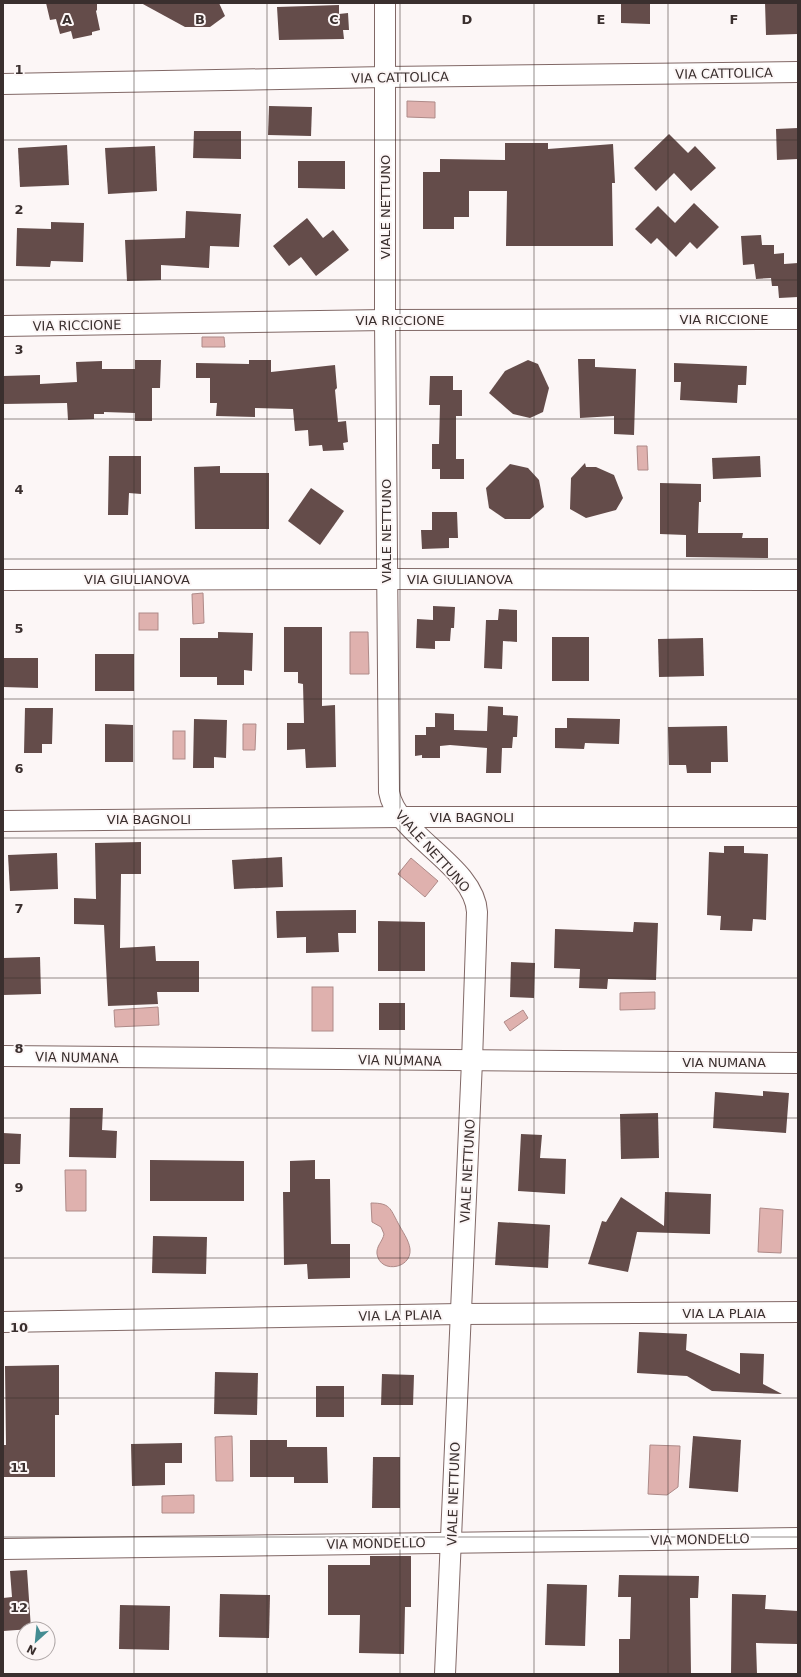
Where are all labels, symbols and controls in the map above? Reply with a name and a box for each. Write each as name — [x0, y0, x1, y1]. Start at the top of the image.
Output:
text: A — [62, 12, 72, 27]
text: B — [195, 12, 205, 27]
text: C — [329, 12, 339, 27]
text: D — [462, 12, 473, 27]
text: E — [597, 12, 605, 27]
text: F — [730, 12, 738, 27]
text: 1 — [14, 62, 24, 77]
street label: VIA CATTOLICA — [675, 65, 773, 82]
street label: VIA CATTOLICA — [351, 69, 449, 86]
street label: VIALE NETTUNO — [378, 155, 393, 259]
text: 2 — [14, 202, 24, 217]
street label: VIA RICCIONE — [680, 312, 768, 327]
street label: VIA RICCIONE — [356, 313, 444, 328]
street label: VIA RICCIONE — [32, 317, 122, 334]
text: 3 — [14, 342, 24, 357]
street label: VIALE NETTUNO — [379, 479, 394, 583]
text: 4 — [14, 482, 24, 497]
street label: VIA GIULIANOVA — [84, 572, 190, 587]
street label: VIA GIULIANOVA — [407, 572, 513, 587]
text: 5 — [14, 621, 24, 636]
text: 6 — [14, 761, 24, 776]
street label: VIALE NETTUNO — [392, 808, 473, 895]
street label: VIA BAGNOLI — [430, 810, 514, 825]
street label: VIA BAGNOLI — [107, 812, 191, 827]
text: 7 — [14, 901, 24, 916]
text: 8 — [14, 1041, 24, 1056]
street label: VIA NUMANA — [35, 1049, 119, 1066]
street label: VIA NUMANA — [358, 1052, 442, 1069]
street label: VIA NUMANA — [682, 1055, 766, 1070]
street label: VIALE NETTUNO — [457, 1119, 478, 1223]
text: 9 — [14, 1180, 24, 1195]
street label: VIA LA PLAIA — [682, 1306, 766, 1321]
street label: VIA LA PLAIA — [358, 1307, 442, 1324]
text: 10 — [10, 1320, 28, 1335]
street label: VIALE NETTUNO — [444, 1442, 463, 1546]
text: 11 — [10, 1460, 28, 1475]
street label: VIA MONDELLO — [650, 1531, 750, 1548]
street label: VIA MONDELLO — [326, 1535, 426, 1552]
text: 12 — [10, 1600, 28, 1615]
north arrow — [16, 1621, 56, 1661]
text: N — [25, 1642, 39, 1657]

